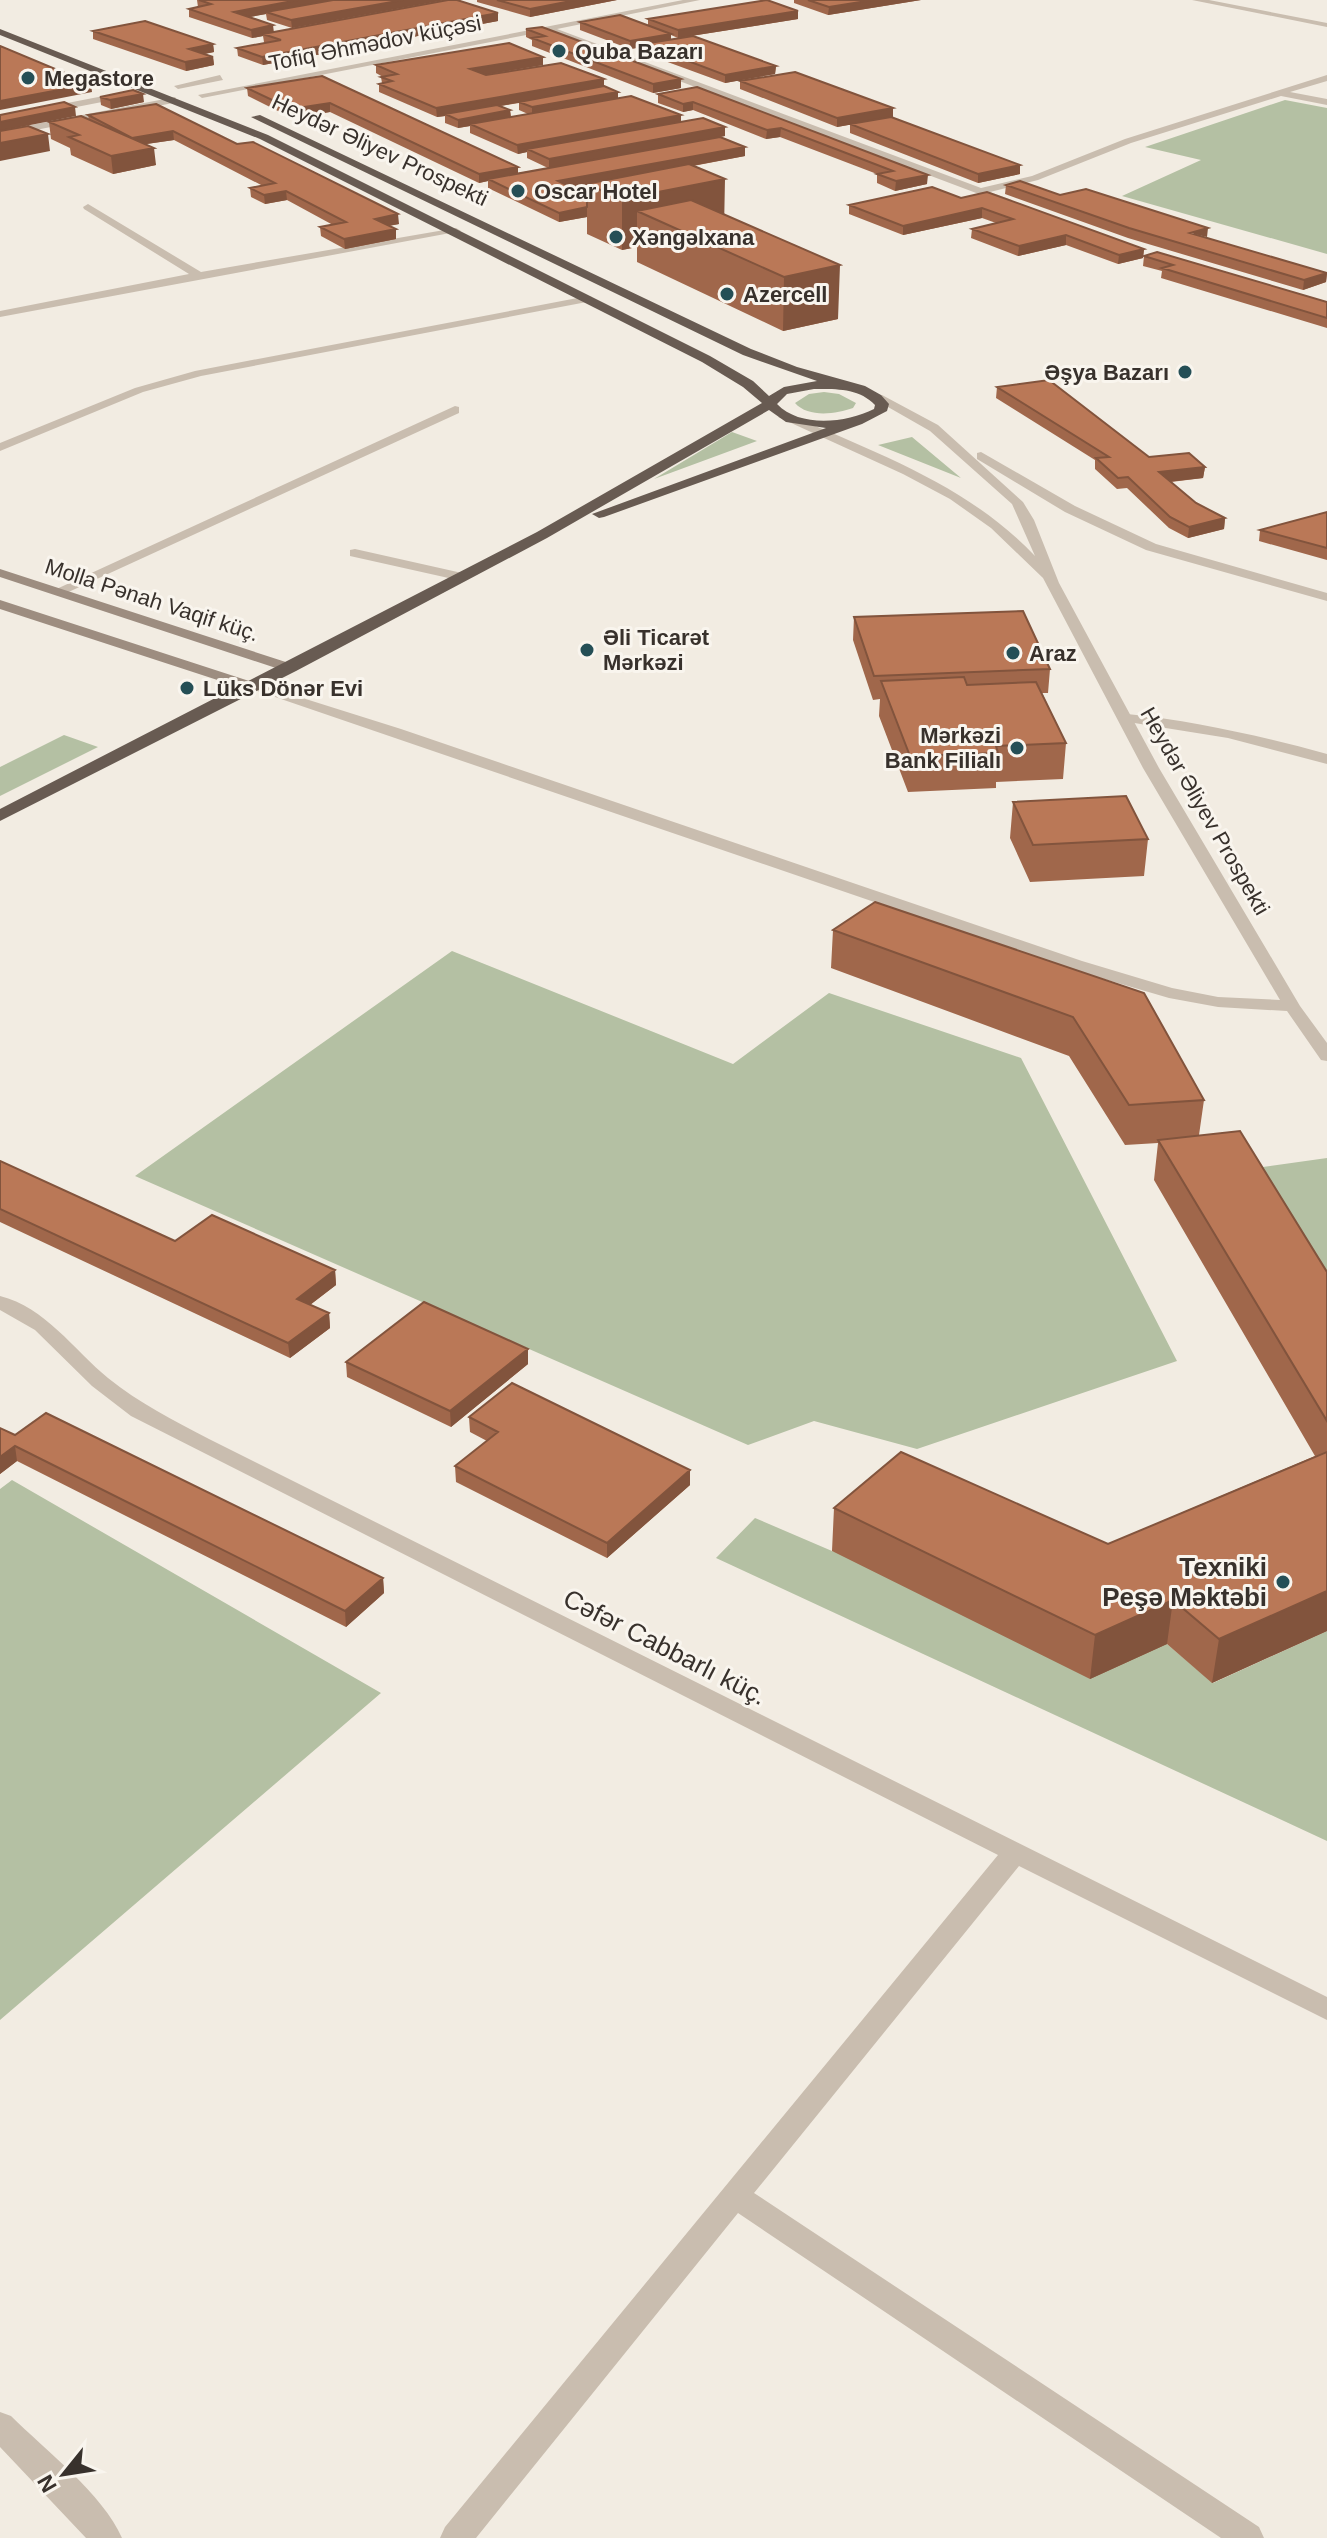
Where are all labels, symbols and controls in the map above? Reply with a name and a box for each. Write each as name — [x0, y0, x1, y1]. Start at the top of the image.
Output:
street label: Tofiq Əhmədov küçəsi — [267, 10, 483, 76]
place label: Quba Bazarı — [575, 39, 703, 64]
marker: Quba Bazarı — [550, 42, 568, 60]
place label: Megastore — [44, 66, 154, 91]
marker: Megastore — [19, 69, 37, 87]
street label: Heydər Əliyev Prospekti — [268, 89, 492, 211]
place label: Oscar Hotel — [534, 179, 658, 204]
marker: Oscar Hotel — [509, 182, 527, 200]
place label: Xəngəlxana — [632, 225, 755, 250]
marker: Xəngəlxana — [607, 228, 625, 246]
place label: Azercell — [743, 282, 827, 307]
marker: Azercell — [718, 285, 736, 303]
place label: Əşya Bazarı — [1044, 360, 1169, 385]
marker: Əşya Bazarı — [1176, 363, 1194, 381]
street label: Molla Pənah Vaqif küç. — [42, 554, 262, 646]
place label: Əli Ticarət Mərkəzi — [603, 625, 710, 675]
marker: Əli Ticarət Mərkəzi — [578, 641, 596, 659]
place label: Araz — [1029, 641, 1077, 666]
marker: Araz — [1004, 644, 1022, 662]
place label: Lüks Dönər Evi — [203, 676, 363, 701]
marker: Lüks Dönər Evi — [178, 679, 196, 697]
street label: Heydər Əliyev Prospekti — [1135, 703, 1275, 919]
place label: Mərkəzi Bank Filialı — [885, 723, 1001, 773]
marker: Mərkəzi Bank Filialı — [1008, 739, 1026, 757]
place label: Texniki Peşə Məktəbi — [1102, 1552, 1267, 1612]
marker: Texniki Peşə Məktəbi — [1274, 1573, 1292, 1591]
street label: Cəfər Cabbarlı küç. — [558, 1583, 772, 1711]
north arrow — [24, 2434, 104, 2514]
text: N — [32, 2471, 62, 2497]

